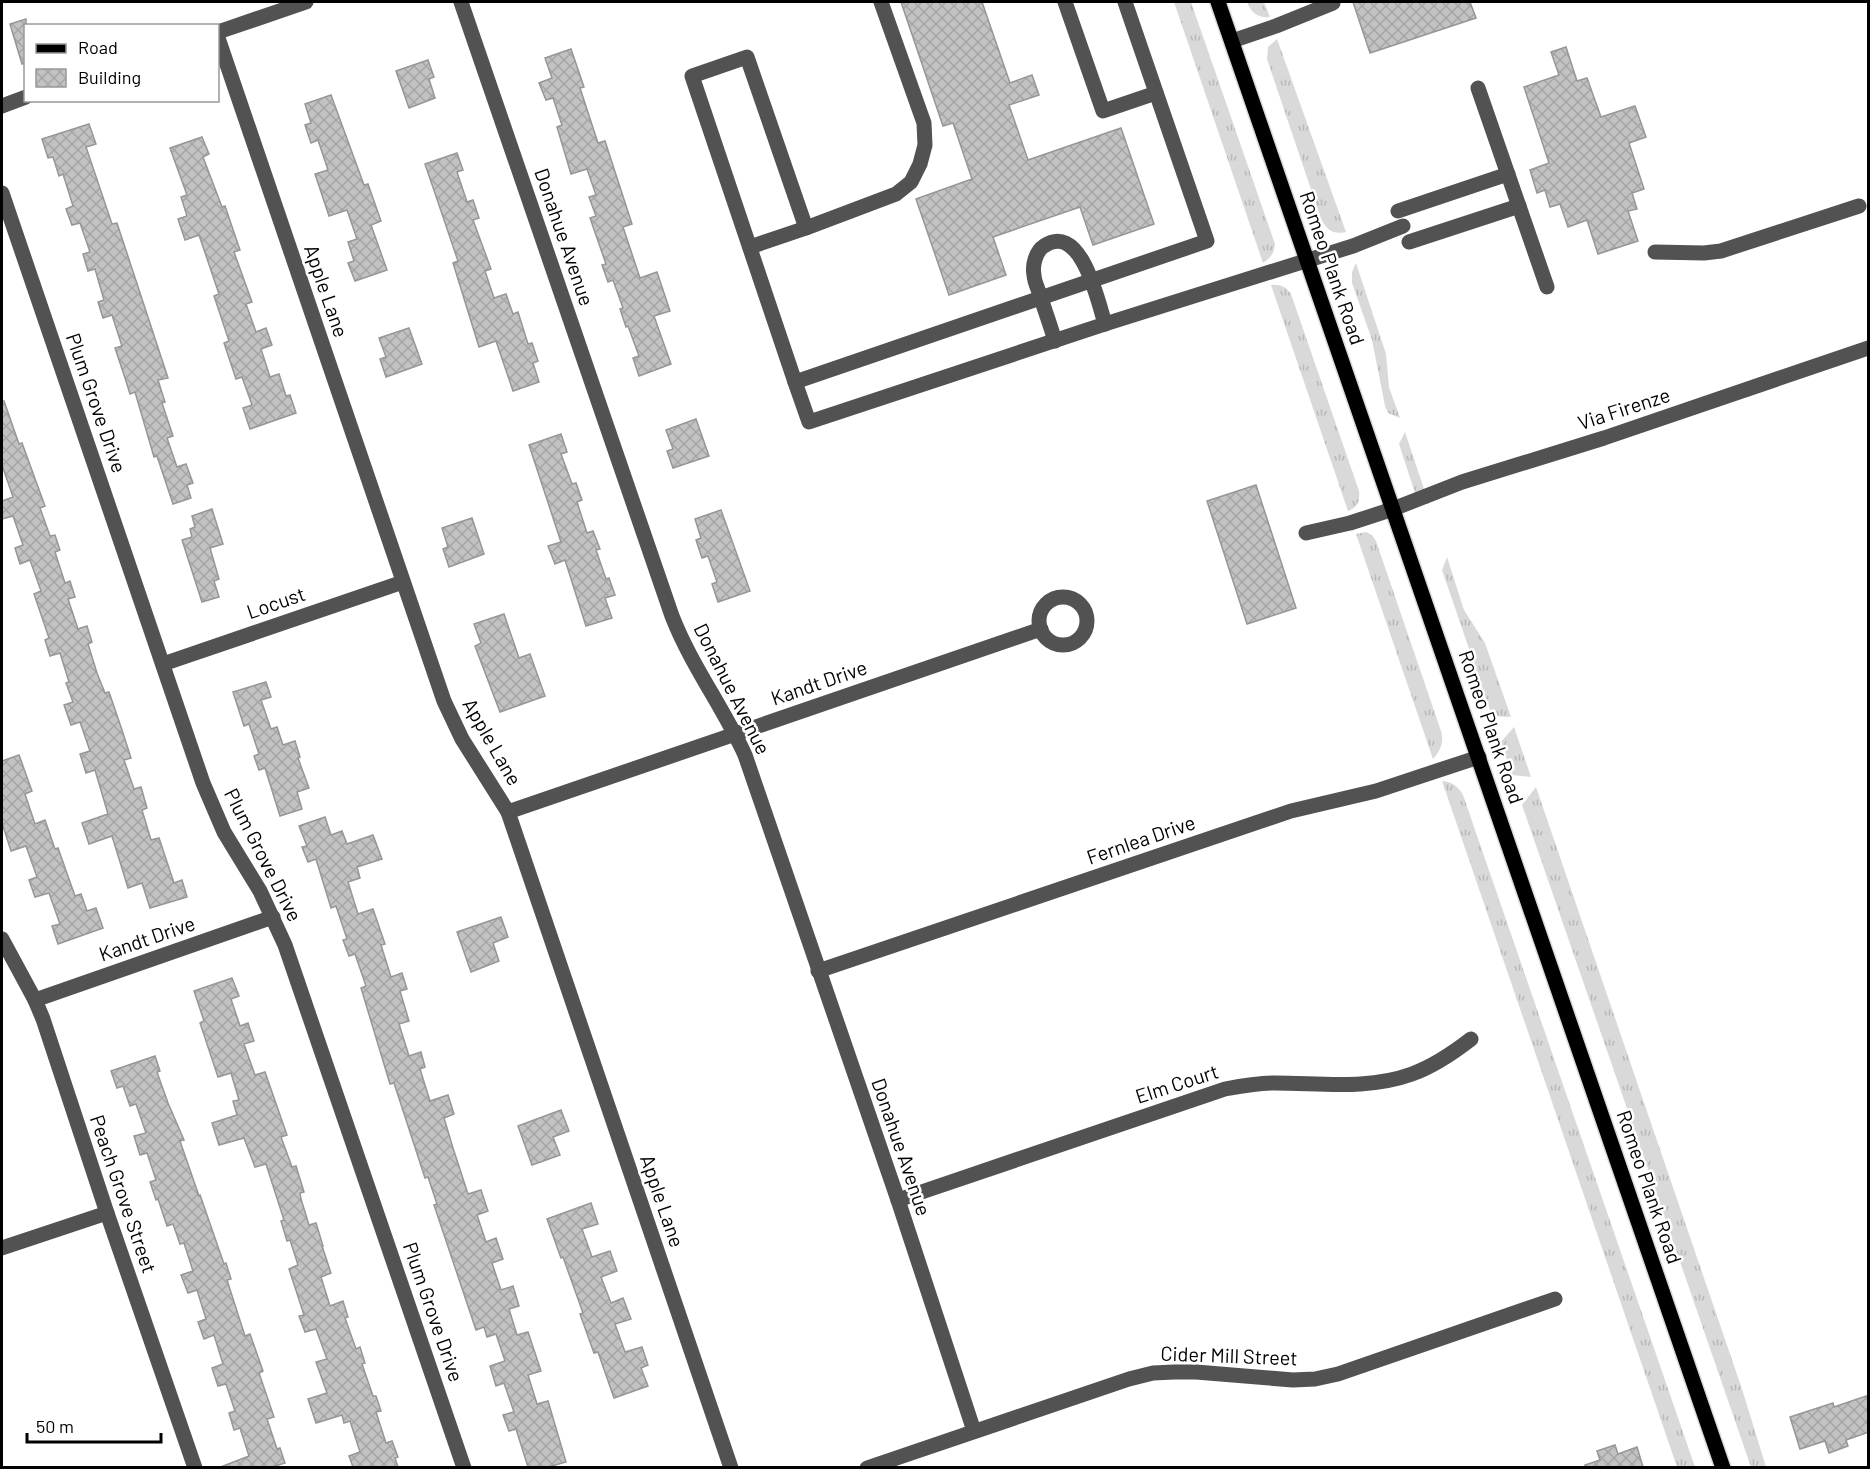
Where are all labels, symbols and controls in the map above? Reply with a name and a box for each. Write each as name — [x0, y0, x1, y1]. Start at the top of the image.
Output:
legend — [24, 24, 219, 102]
text: Road — [78, 36, 118, 58]
text: Building — [78, 66, 141, 88]
street label: Donahue Avenue — [530, 165, 600, 309]
street label: Romeo Plank Road — [1295, 188, 1370, 348]
street label: Apple Lane — [300, 241, 354, 340]
street label: Plum Grove Drive — [62, 330, 132, 476]
street label: Via Firenze — [1574, 382, 1673, 434]
street label: Locust — [243, 581, 308, 623]
street label: Donahue Avenue — [690, 619, 776, 758]
street label: Romeo Plank Road — [1454, 647, 1529, 807]
street label: Kandt Drive — [768, 654, 870, 710]
street label: Apple Lane — [458, 694, 527, 789]
street label: Plum Grove Drive — [220, 784, 308, 925]
street label: Fernlea Drive — [1083, 809, 1198, 869]
street label: Kandt Drive — [96, 910, 198, 966]
street label: Elm Court — [1132, 1058, 1221, 1108]
street label: Donahue Avenue — [867, 1075, 937, 1219]
street label: Romeo Plank Road — [1612, 1107, 1687, 1267]
street label: Peach Grove Street — [86, 1111, 162, 1276]
street label: Apple Lane — [636, 1151, 690, 1250]
street label: Plum Grove Drive — [399, 1239, 469, 1385]
street label: Cider Mill Street — [1160, 1341, 1298, 1369]
scale bar — [27, 1406, 160, 1444]
text: 50 m — [36, 1415, 74, 1437]

